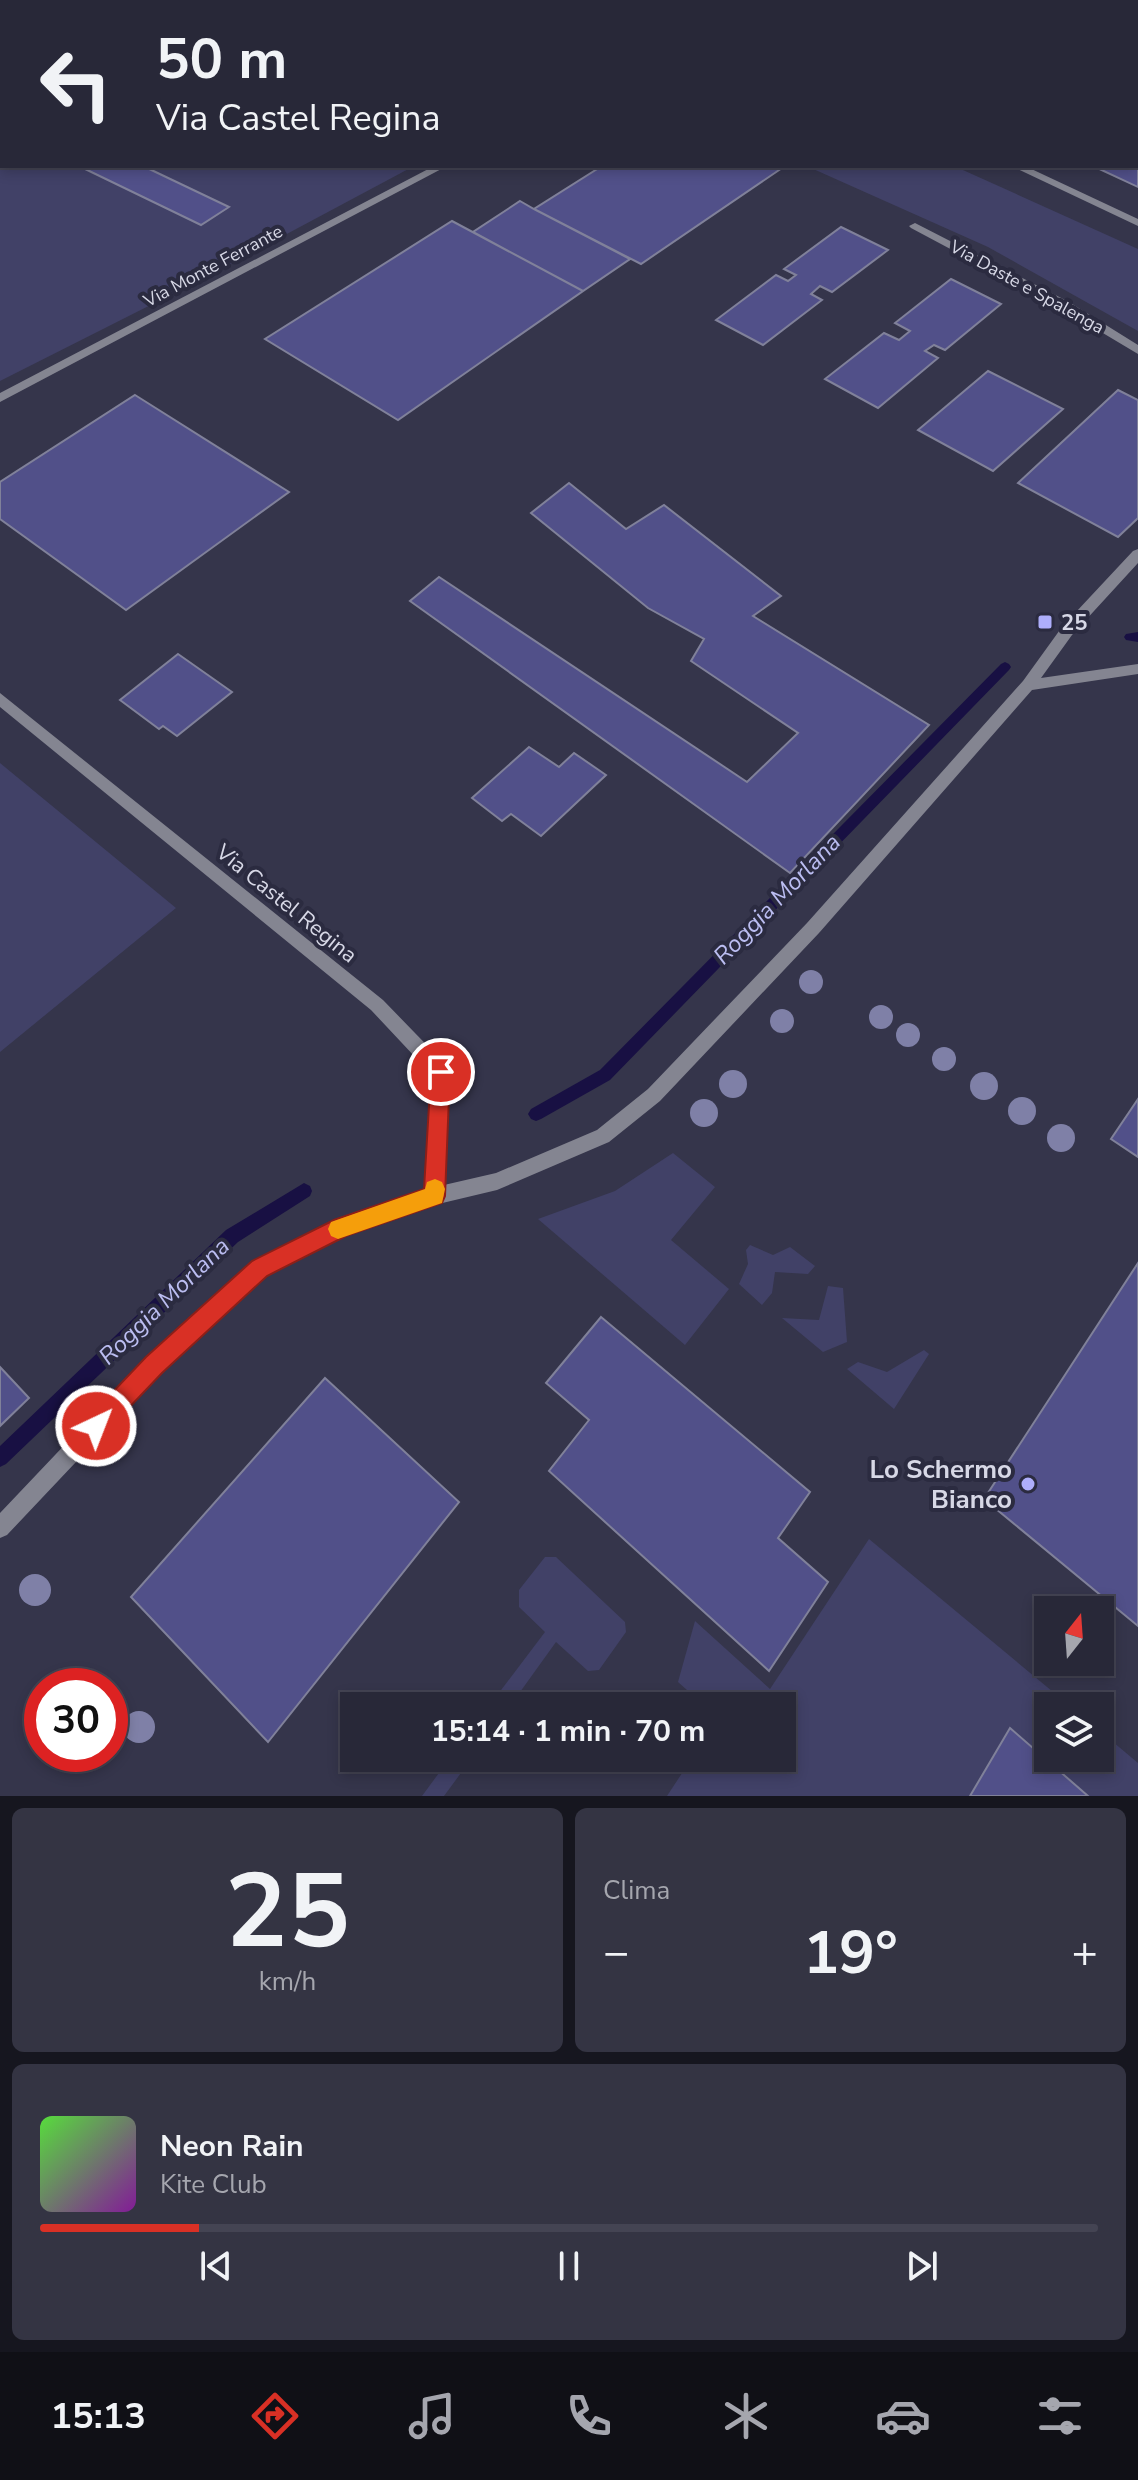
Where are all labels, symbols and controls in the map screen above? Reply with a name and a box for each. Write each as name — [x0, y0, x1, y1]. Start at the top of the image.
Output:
text: 50 m — [156, 21, 287, 98]
icon: left — [24, 32, 128, 136]
text: Via Castel Regina — [156, 94, 441, 143]
street label: Via Monte Ferrante — [138, 219, 287, 313]
street label: Via Daste e Spalenga — [945, 234, 1108, 339]
place label: 25 — [1061, 608, 1087, 638]
marker: 25 — [1036, 613, 1054, 631]
water label: Roggia Morlana — [706, 827, 848, 971]
street label: Via Castel Regina — [209, 837, 363, 970]
pin — [407, 1038, 475, 1106]
icon: arrive — [419, 1050, 463, 1094]
water label: Roggia Morlana — [92, 1230, 236, 1372]
position arrow — [54, 1384, 138, 1468]
place label: Lo Schermo Bianco — [870, 1452, 1012, 1517]
marker: Lo Schermo Bianco — [1019, 1475, 1037, 1493]
north arrow — [1034, 1596, 1114, 1676]
map controls — [1034, 1596, 1114, 1772]
speed limit sign: 30 — [24, 1668, 128, 1772]
button: layers — [1034, 1692, 1114, 1772]
text: 15:14 · 1 min · 70 m — [431, 1711, 705, 1752]
text: 25 — [225, 1841, 350, 1983]
text: Clima — [603, 1873, 670, 1908]
text: 19° — [803, 1912, 898, 1994]
text: − — [603, 1923, 629, 1983]
text: + — [1072, 1923, 1098, 1983]
text: km/h — [259, 1964, 316, 1999]
text: Neon Rain — [160, 2126, 304, 2167]
text: Kite Club — [160, 2167, 267, 2202]
icon: previous — [194, 2244, 238, 2288]
icon: pause — [547, 2244, 591, 2288]
icon: next — [900, 2244, 944, 2288]
icon: directions — [247, 2388, 303, 2444]
icon: music — [404, 2388, 460, 2444]
icon: phone — [561, 2388, 617, 2444]
icon: climate — [718, 2388, 774, 2444]
icon: car — [875, 2388, 931, 2444]
icon: filters — [1032, 2388, 1088, 2444]
text: 15:13 — [50, 2392, 146, 2441]

